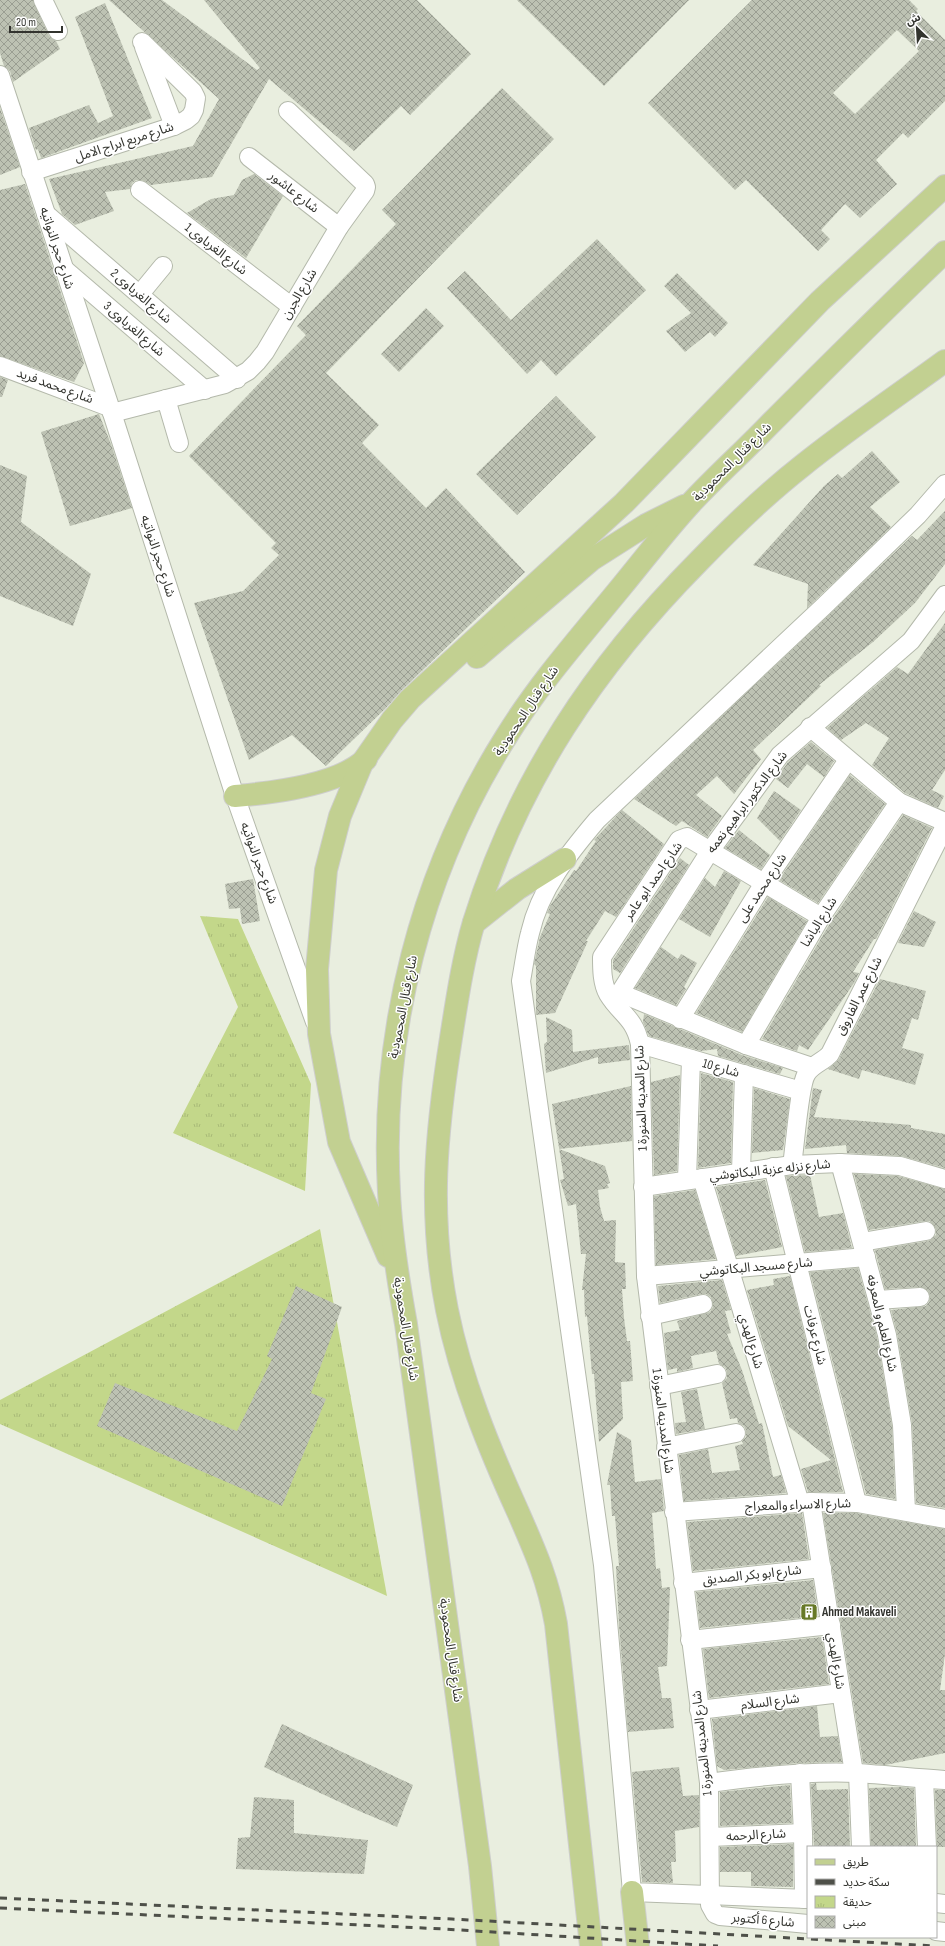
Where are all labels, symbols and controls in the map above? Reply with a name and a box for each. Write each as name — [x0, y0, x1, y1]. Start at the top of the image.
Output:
scale bar — [10, 8, 62, 34]
north arrow — [897, 8, 937, 48]
text: ش — [903, 10, 923, 28]
text: 20 m — [16, 15, 36, 30]
street label: شارع مربع ابراج الامل — [72, 118, 176, 167]
street label: شارع عاشور — [264, 167, 322, 218]
street label: شارع حجر النواتيه — [34, 205, 78, 292]
street label: شارع الغرباوى 1 — [180, 220, 250, 280]
street label: شارع الغرباوى 2 — [106, 265, 175, 328]
street label: شارع الجرن — [278, 266, 322, 323]
street label: شارع الغرباوى 3 — [99, 298, 168, 361]
street label: شارع محمد فريد — [14, 365, 96, 409]
street label: شارع قنال المحمودية — [689, 419, 776, 506]
street label: شارع حجر النواتيه — [135, 513, 179, 600]
street label: شارع قنال المحمودية — [490, 663, 564, 760]
street label: شارع الدكتور ابراهيم نعمه — [703, 748, 792, 858]
street label: شارع حجر النواتيه — [235, 820, 281, 907]
street label: شارع احمد ابو عامر — [620, 839, 688, 925]
street label: شارع محمد على — [734, 851, 792, 927]
street label: شارع الباشا — [797, 894, 842, 951]
street label: شارع قنال المحمودية — [385, 954, 423, 1060]
street label: شارع عمر الفاروق — [832, 954, 887, 1039]
street label: شارع المدينه المنورة 1 — [631, 1045, 653, 1151]
street label: شارع 10 — [700, 1055, 741, 1083]
street label: شارع نزله عزبة البكاتوشي — [709, 1156, 832, 1186]
street label: شارع مسجد البكاتوشي — [699, 1254, 813, 1282]
street label: شارع العلم و المعرفه — [861, 1273, 901, 1374]
street label: شارع قنال المحمودية — [388, 1276, 422, 1382]
street label: شارع عرفات — [798, 1303, 830, 1367]
street label: شارع الهدي — [733, 1311, 767, 1371]
street label: شارع المدينه المنورة 1 — [647, 1368, 677, 1475]
street label: شارع الاسراء والمعراج — [745, 1495, 852, 1517]
street label: شارع ابو بكر الصديق — [702, 1562, 803, 1590]
street label: شارع قنال المحمودية — [434, 1597, 466, 1703]
building icon: Ahmed Makaveli — [799, 1602, 819, 1622]
place label: Ahmed Makaveli — [821, 1604, 897, 1620]
street label: شارع الهدي — [822, 1631, 848, 1691]
street label: شارع المدينه المنورة 1 — [689, 1689, 717, 1796]
street label: شارع السلام — [740, 1690, 801, 1716]
street label: شارع الرحمه — [726, 1825, 786, 1847]
legend — [807, 1846, 937, 1938]
text: طريق — [843, 1855, 869, 1870]
text: سكة حديد — [843, 1875, 890, 1890]
text: حديقة — [843, 1895, 872, 1910]
street label: شارع 6 أكتوبر — [730, 1909, 795, 1933]
text: مبنى — [843, 1915, 866, 1930]

